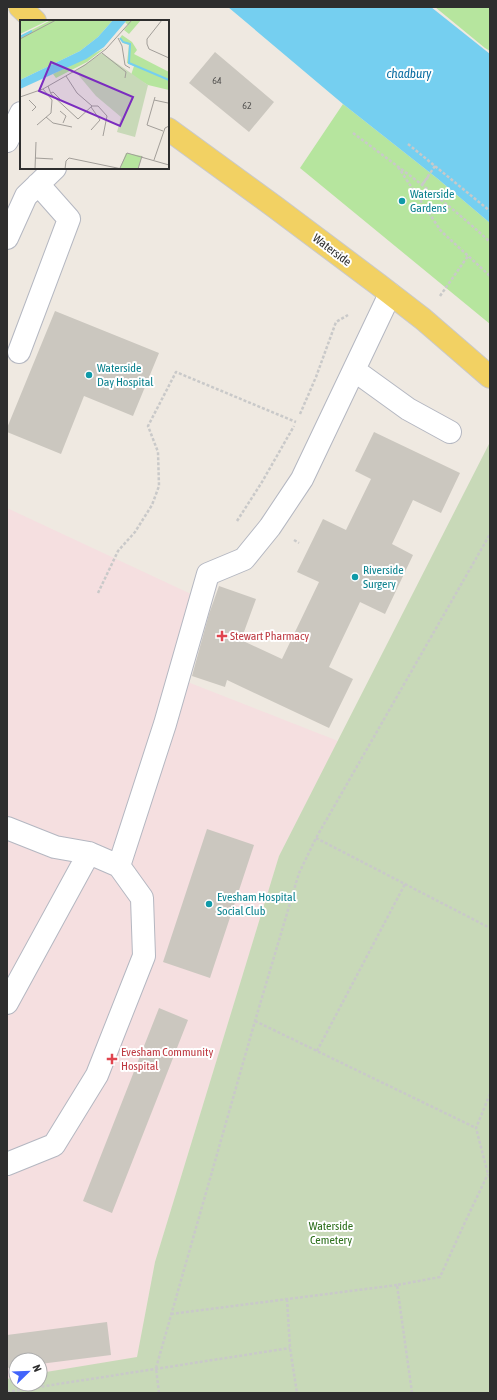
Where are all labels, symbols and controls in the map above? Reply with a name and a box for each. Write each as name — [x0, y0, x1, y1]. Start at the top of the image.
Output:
inset map — [20, 20, 169, 169]
water label: chadbury — [387, 66, 432, 81]
house number: 64 — [212, 75, 222, 86]
house number: 62 — [242, 100, 252, 111]
place label: Waterside Gardens — [410, 187, 454, 215]
marker: Waterside Gardens — [397, 196, 407, 206]
street label: Waterside — [310, 231, 354, 269]
place label: Waterside Day Hospital — [97, 361, 154, 389]
marker: Waterside Day Hospital — [84, 370, 94, 380]
place label: Riverside Surgery — [363, 563, 404, 591]
marker: Riverside Surgery — [350, 572, 360, 582]
place label: Stewart Pharmacy — [230, 629, 309, 643]
marker: Stewart Pharmacy — [217, 631, 227, 641]
place label: Evesham Hospital Social Club — [217, 890, 297, 918]
marker: Evesham Hospital Social Club — [204, 899, 214, 909]
place label: Evesham Community Hospital — [121, 1045, 213, 1073]
marker: Evesham Community Hospital — [106, 1053, 118, 1065]
park label: Waterside Cemetery — [309, 1219, 353, 1247]
north arrow — [8, 1352, 48, 1392]
text: N — [30, 1363, 44, 1373]

